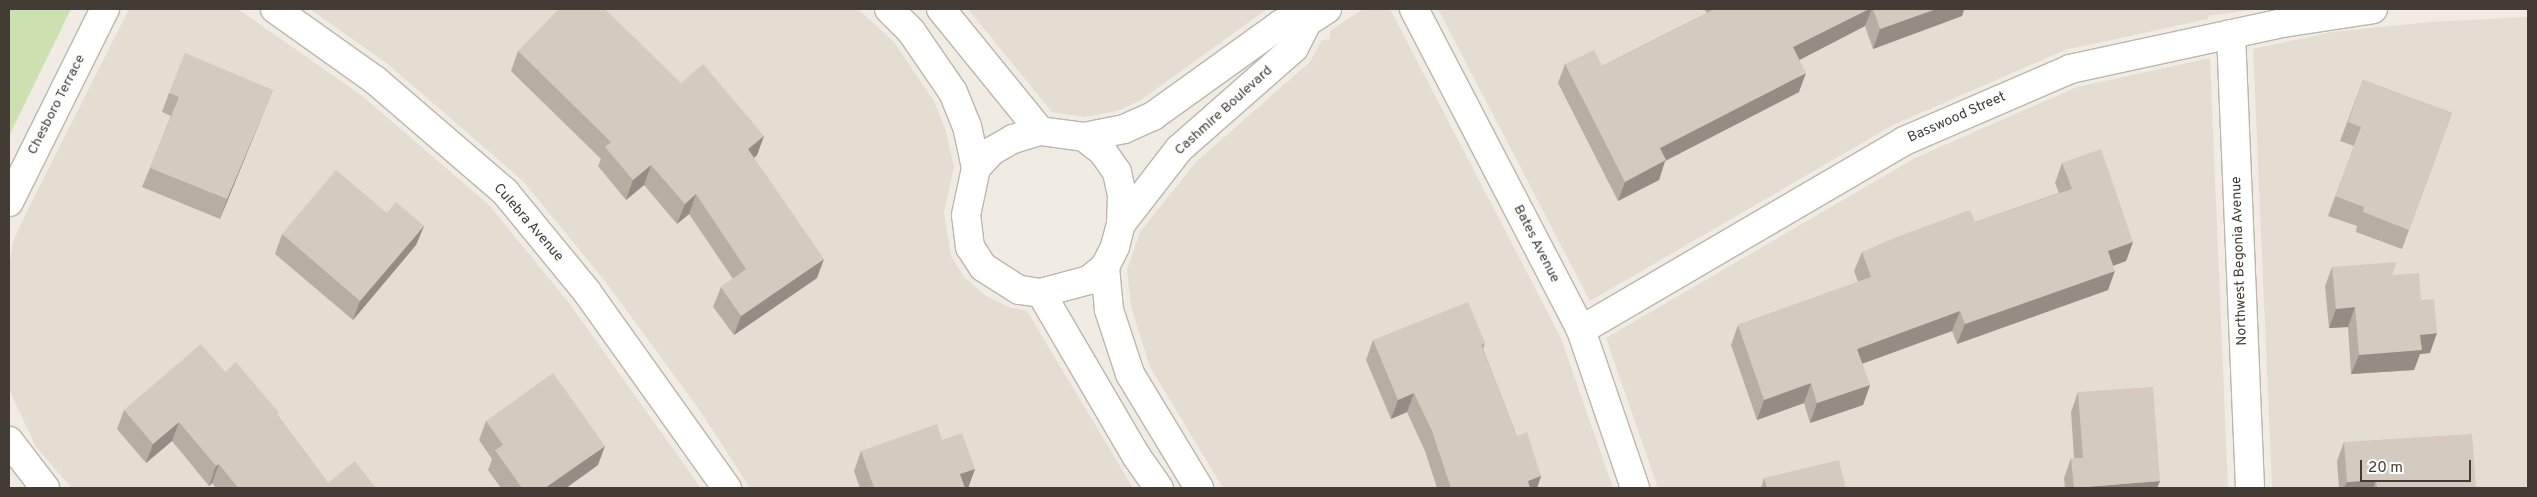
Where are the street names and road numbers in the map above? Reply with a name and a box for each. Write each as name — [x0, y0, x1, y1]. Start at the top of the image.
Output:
street label: Chesboro Terrace — [24, 52, 90, 158]
street label: Cashmire Boulevard — [1172, 63, 1276, 159]
street label: Basswood Street — [1905, 89, 2009, 147]
street label: Northwest Begonia Avenue — [2229, 176, 2251, 346]
street label: Culebra Avenue — [489, 180, 567, 266]
street label: Bates Avenue — [1509, 202, 1563, 286]

